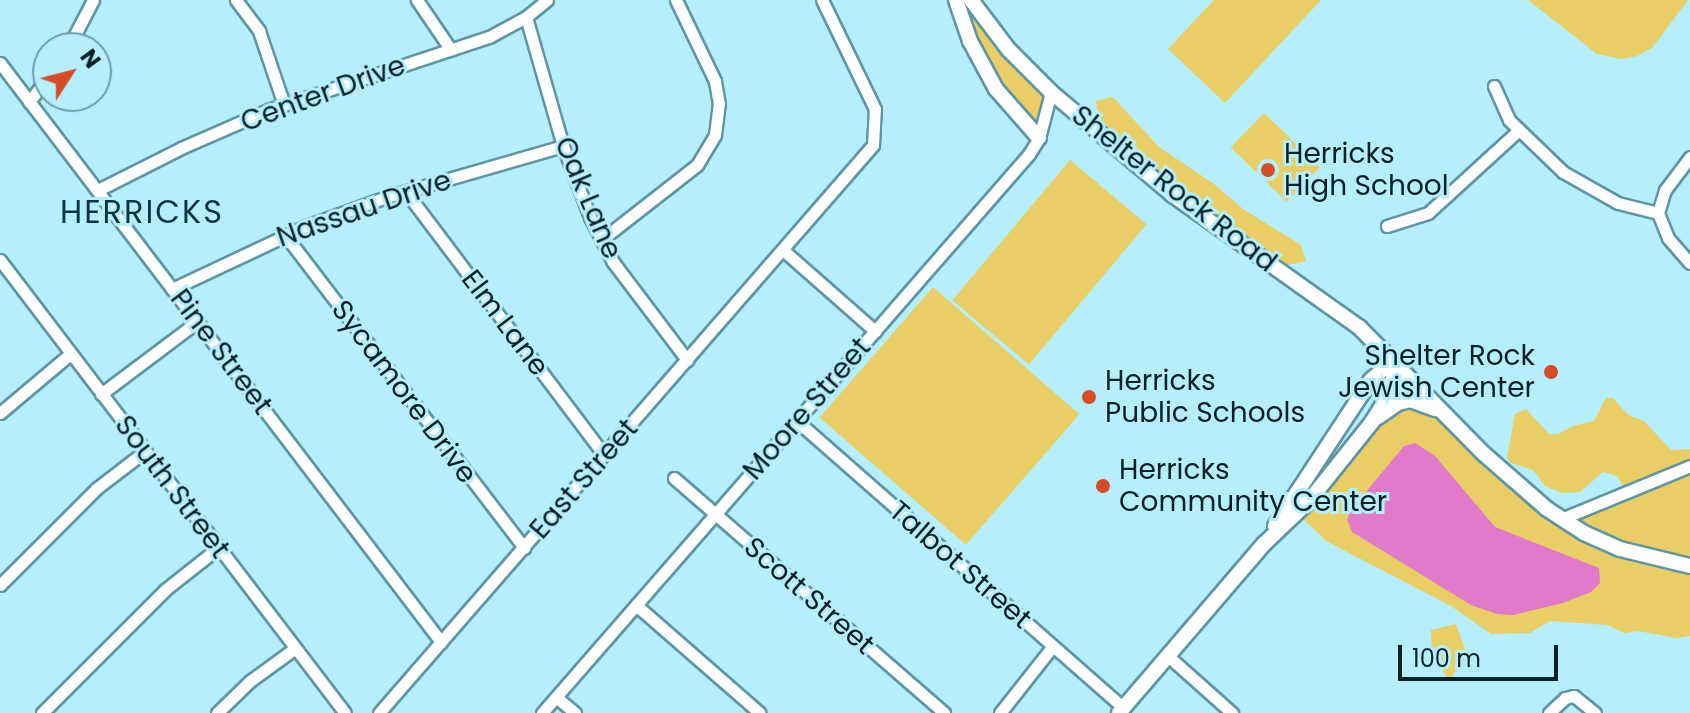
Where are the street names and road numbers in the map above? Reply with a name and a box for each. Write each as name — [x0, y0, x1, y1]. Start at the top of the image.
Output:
street label: Center Drive — [236, 49, 410, 139]
street label: Shelter Rock Road — [1065, 99, 1283, 279]
street label: Oak Lane — [547, 132, 629, 264]
street label: Nassau Drive — [272, 163, 456, 255]
street label: Elm Lane — [454, 263, 556, 383]
street label: Pine Street — [163, 283, 279, 421]
street label: Sycamore Drive — [324, 294, 484, 490]
street label: Moore Street — [736, 331, 878, 487]
street label: South Street — [107, 409, 237, 565]
street label: East Street — [523, 412, 645, 546]
street label: Talbot Street — [882, 494, 1038, 636]
street label: Scott Street — [737, 530, 881, 662]

